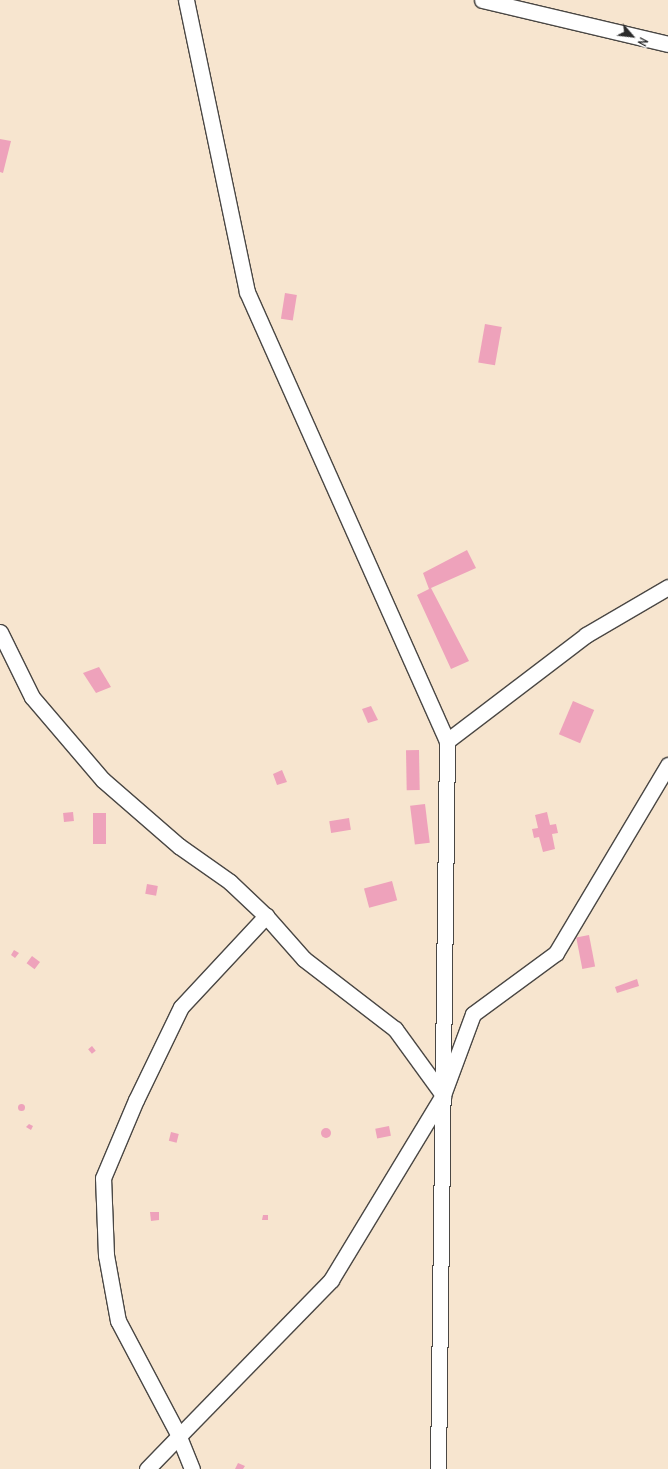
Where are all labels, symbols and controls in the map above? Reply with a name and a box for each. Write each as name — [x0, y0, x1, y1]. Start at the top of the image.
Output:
north arrow — [612, 16, 652, 56]
text: N — [635, 35, 651, 48]

